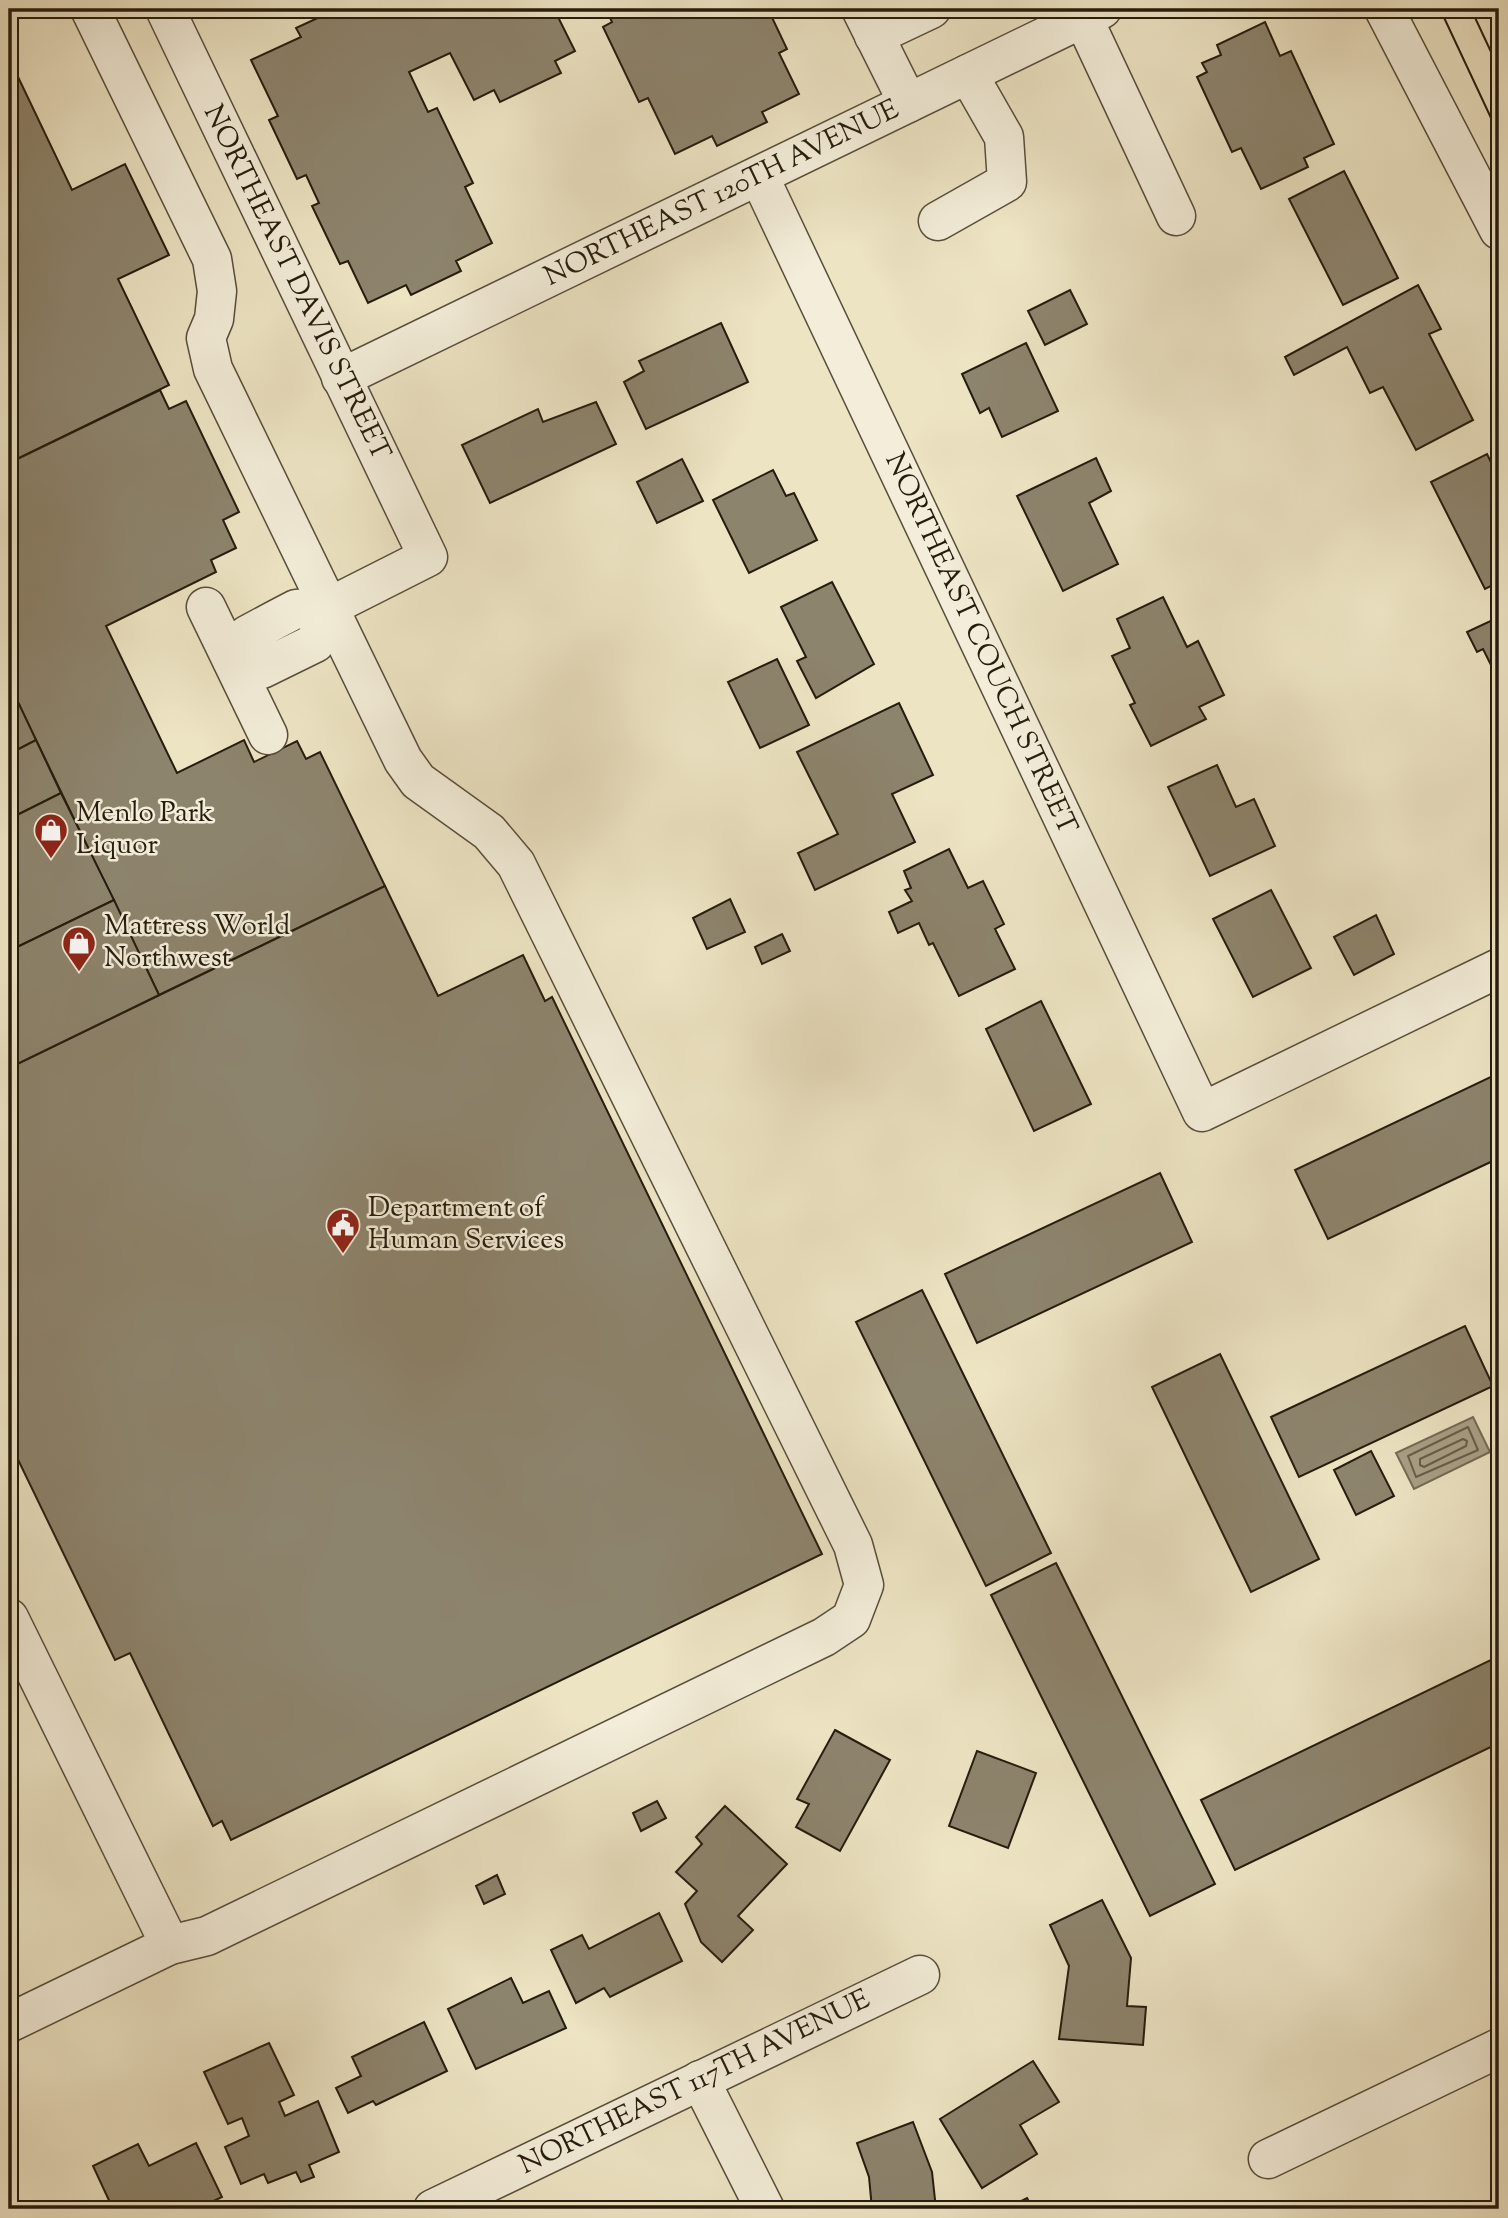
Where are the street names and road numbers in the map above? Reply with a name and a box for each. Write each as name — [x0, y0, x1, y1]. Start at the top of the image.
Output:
street label: NORTHEAST 120TH AVENUE — [538, 90, 906, 298]
street label: NORTHEAST DAVIS STREET — [192, 98, 400, 468]
street label: NORTHEAST COUCH STREET — [874, 446, 1086, 842]
street label: NORTHEAST 117TH AVENUE — [513, 1980, 877, 2186]

